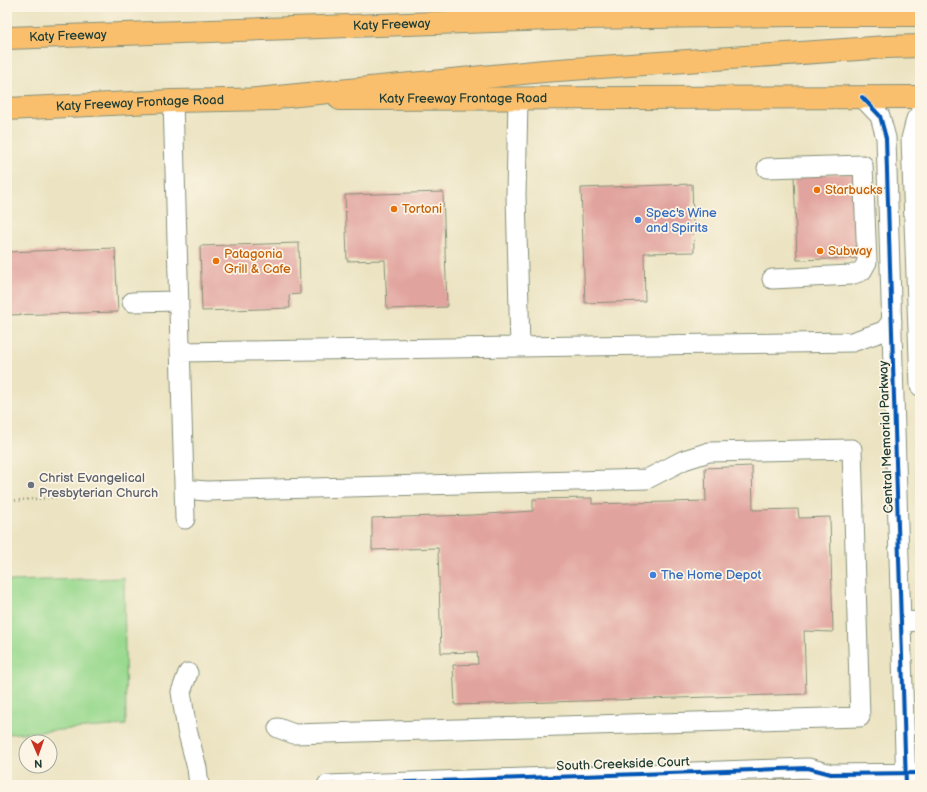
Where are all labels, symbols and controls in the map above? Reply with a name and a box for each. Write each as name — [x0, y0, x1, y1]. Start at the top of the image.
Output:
street label: Katy Freeway — [353, 15, 431, 34]
street label: Katy Freeway — [29, 27, 107, 45]
street label: Katy Freeway Frontage Road — [379, 90, 547, 107]
street label: Katy Freeway Frontage Road — [55, 92, 224, 115]
place label: Starbucks — [825, 182, 883, 198]
marker: Starbucks — [812, 185, 822, 195]
place label: Tortoni — [402, 201, 442, 217]
marker: Tortoni — [389, 204, 399, 214]
place label: Spec's Wine and Spirits — [646, 205, 717, 236]
marker: Spec's Wine and Spirits — [633, 215, 643, 225]
place label: Subway — [828, 243, 872, 259]
place label: Patagonia Grill & Cafe — [224, 246, 291, 277]
marker: Subway — [815, 246, 825, 256]
marker: Patagonia Grill & Cafe — [211, 256, 221, 266]
street label: Central Memorial Parkway — [875, 360, 897, 514]
place label: Christ Evangelical Presbyterian Church — [39, 470, 158, 501]
marker: Christ Evangelical Presbyterian Church — [26, 480, 36, 490]
place label: The Home Depot — [661, 567, 762, 583]
marker: The Home Depot — [648, 570, 658, 580]
north arrow — [18, 734, 58, 774]
street label: South Creekside Court — [556, 754, 690, 774]
text: N — [34, 757, 43, 770]

